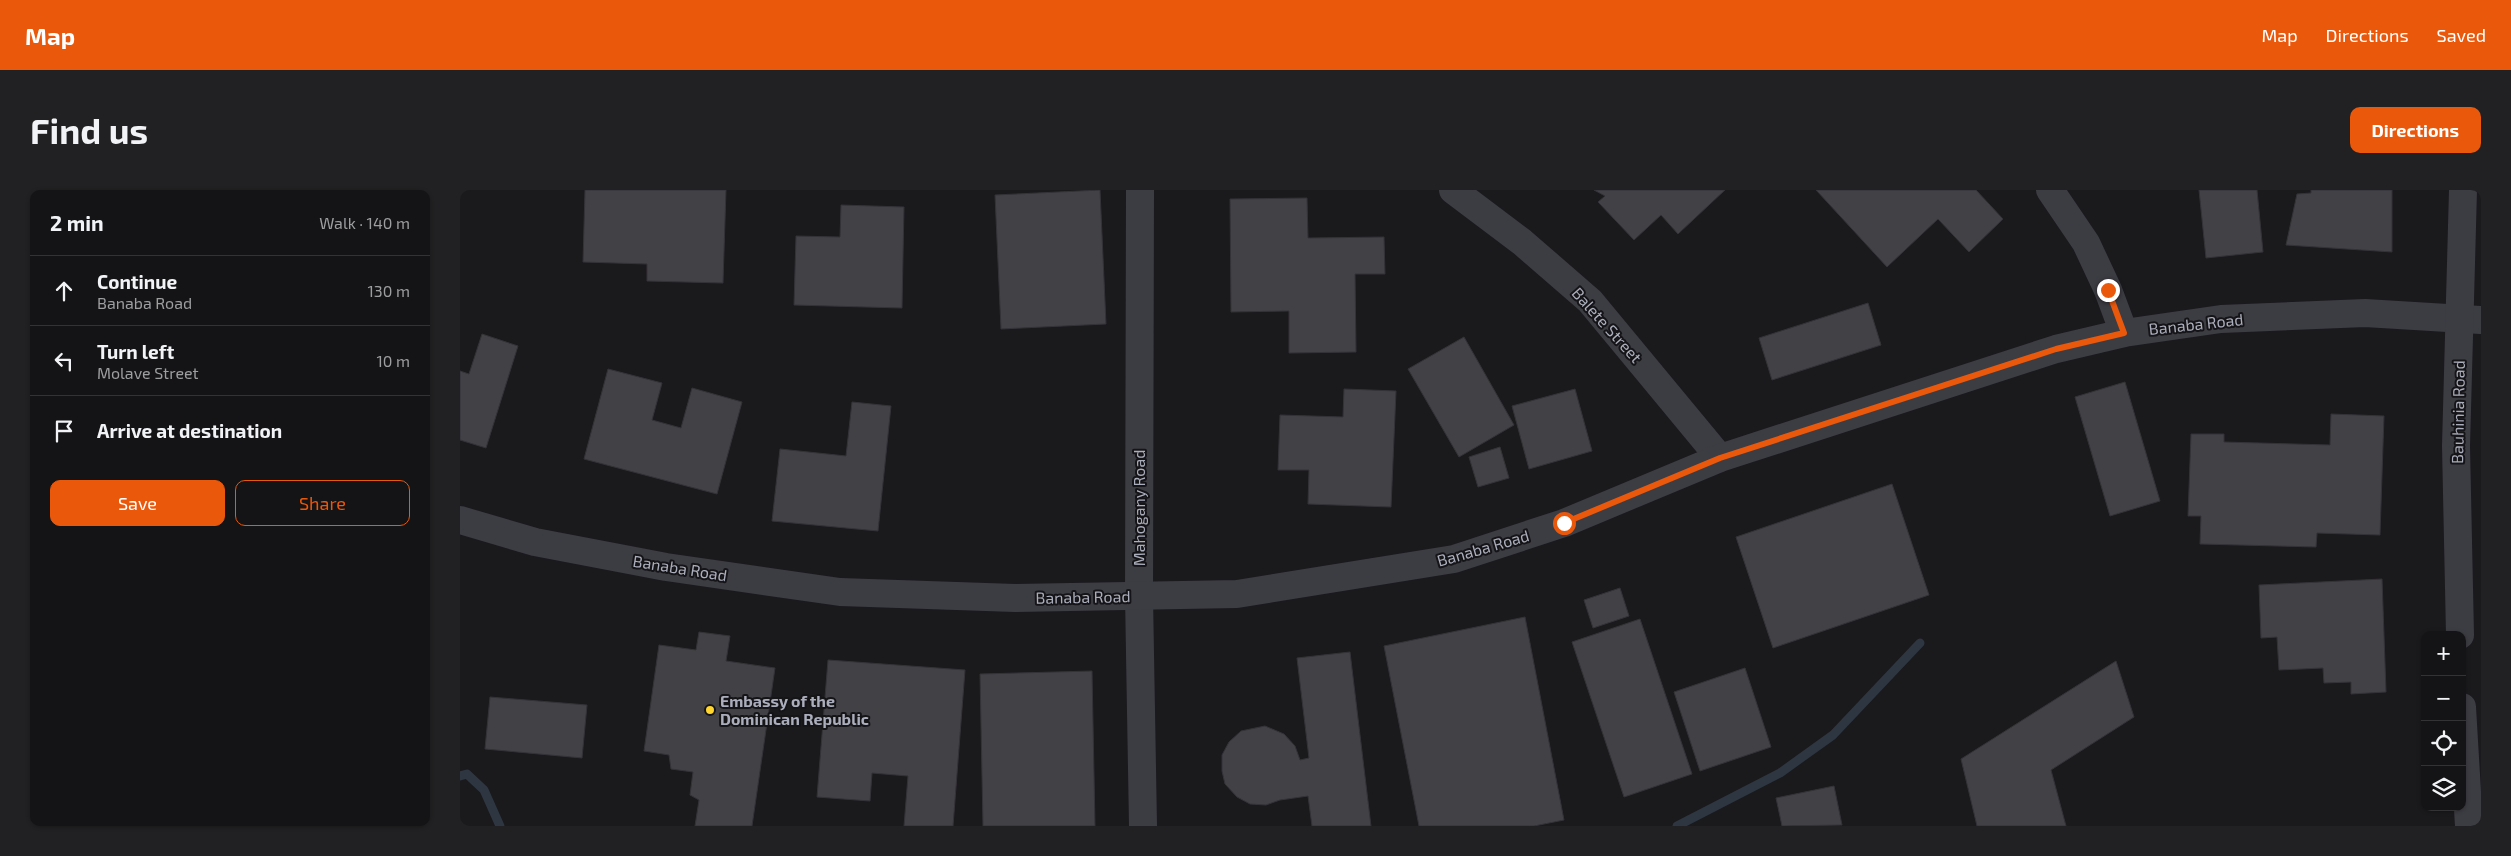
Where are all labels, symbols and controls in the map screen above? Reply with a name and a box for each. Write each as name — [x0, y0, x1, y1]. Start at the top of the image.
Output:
text: Map — [25, 21, 75, 50]
text: Map — [2261, 24, 2298, 46]
text: Directions — [2326, 24, 2409, 46]
text: Saved — [2437, 24, 2486, 46]
button: Directions — [2350, 107, 2481, 153]
text: Find us — [30, 109, 148, 151]
text: 2 min — [50, 210, 104, 235]
text: Walk · 140 m — [319, 213, 410, 232]
text: Continue — [97, 270, 177, 293]
icon: ahead — [50, 277, 78, 305]
route end — [2097, 279, 2120, 302]
text: 130 m — [368, 281, 410, 300]
street label: Balete Street — [1569, 283, 1646, 366]
text: Banaba Road — [97, 293, 192, 312]
street label: Banaba Road — [2148, 309, 2244, 338]
text: Turn left — [97, 340, 174, 363]
icon: left — [50, 347, 78, 375]
text: 10 m — [376, 351, 410, 370]
street label: Bauhinia Road — [2447, 360, 2468, 464]
text: Molave Street — [97, 363, 199, 382]
icon: arrive — [50, 417, 78, 445]
text: Arrive at destination — [97, 419, 282, 442]
street label: Mahogany Road — [1129, 450, 1148, 566]
button: Save — [50, 480, 225, 526]
button: Share — [235, 480, 410, 526]
route start — [1553, 512, 1576, 535]
street label: Banaba Road — [1435, 525, 1531, 570]
street label: Banaba Road — [632, 551, 729, 584]
street label: Banaba Road — [1035, 586, 1131, 607]
map controls — [2421, 631, 2466, 811]
button: + — [2421, 631, 2466, 676]
button: − — [2421, 676, 2466, 721]
place label: Embassy of the Dominican Republic — [720, 691, 869, 728]
marker: Embassy of the Dominican Republic — [704, 704, 716, 716]
button: locate — [2421, 721, 2466, 766]
button: layers — [2421, 766, 2466, 811]

